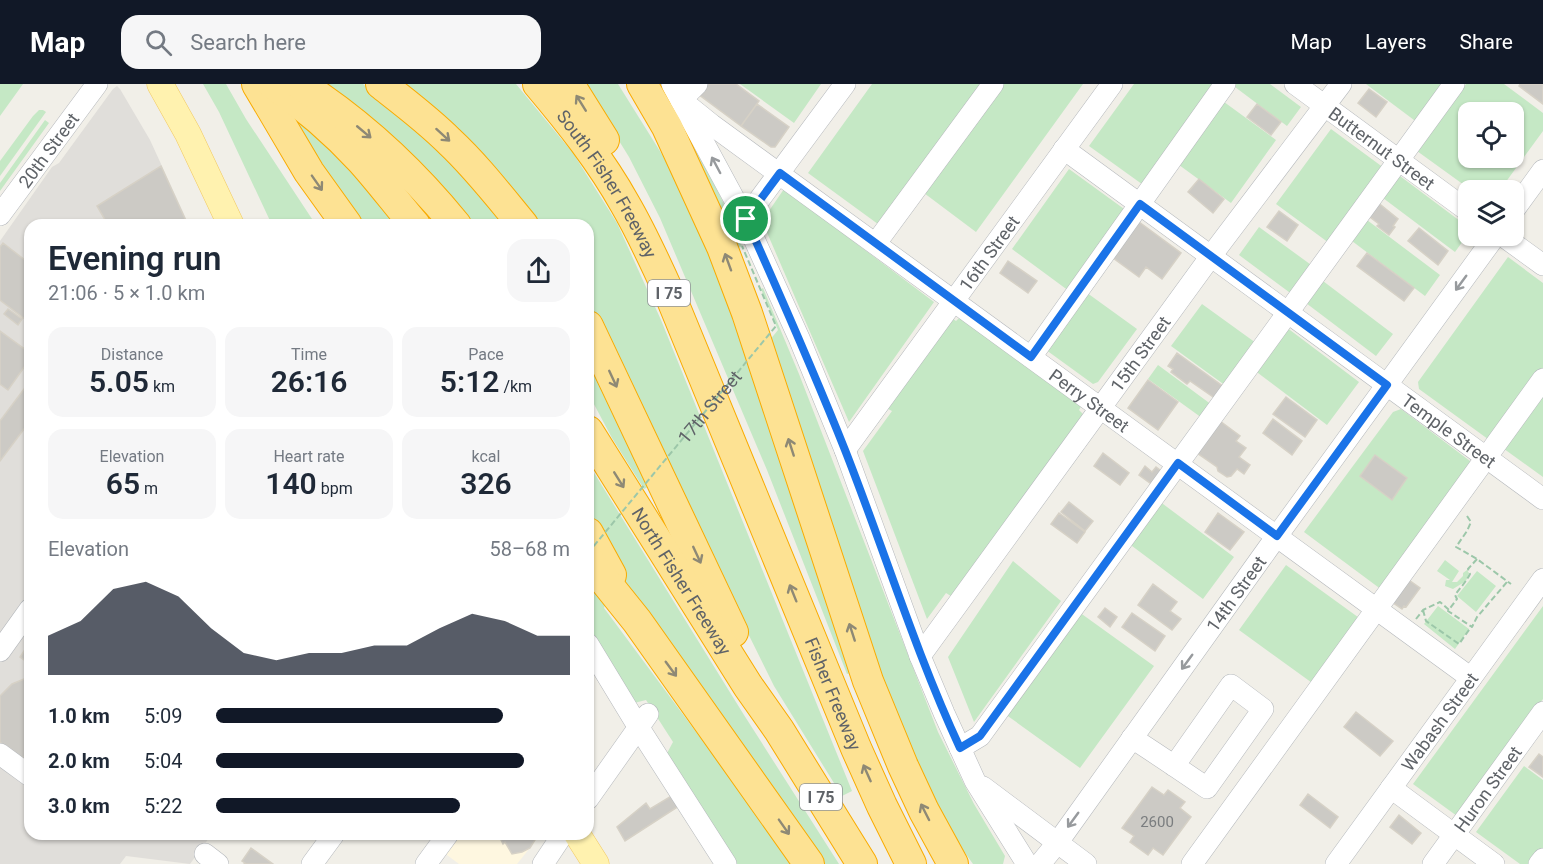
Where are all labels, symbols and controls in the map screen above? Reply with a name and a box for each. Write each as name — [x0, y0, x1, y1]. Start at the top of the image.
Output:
search box — [121, 15, 541, 69]
text: Map — [30, 26, 85, 59]
icon: search — [142, 26, 175, 59]
text: Search here — [190, 30, 306, 55]
text: Map — [1290, 30, 1332, 54]
text: Layers — [1365, 30, 1426, 54]
text: Share — [1459, 30, 1513, 54]
one-way arrow — [575, 95, 587, 112]
street label: Butternut Street — [1325, 102, 1439, 194]
map controls — [1458, 102, 1524, 246]
button: locate — [1458, 102, 1524, 168]
street label: South Fisher Freeway — [553, 105, 662, 261]
street label: 20th Street — [14, 108, 83, 192]
one-way arrow — [356, 125, 371, 139]
one-way arrow — [435, 128, 450, 142]
one-way arrow — [710, 157, 722, 174]
one-way arrow — [311, 175, 323, 191]
button: layers — [1458, 180, 1524, 246]
pin — [720, 193, 771, 244]
icon: arrive — [729, 202, 762, 235]
street label: 16th Street — [954, 211, 1023, 295]
text: Evening run — [48, 239, 221, 278]
button: share — [507, 239, 570, 302]
one-way arrow — [721, 253, 732, 272]
one-way arrow — [1455, 274, 1467, 290]
road number: I 75 — [648, 280, 690, 306]
text: 21:06 · 5 × 1.0 km — [48, 281, 205, 305]
street label: 15th Street — [1106, 312, 1174, 395]
text: Distance — [101, 345, 163, 364]
text: Time — [291, 345, 327, 364]
text: Pace — [468, 345, 504, 364]
text: 5.05 — [89, 364, 149, 399]
text: 26:16 — [271, 364, 347, 399]
text: 5:12 — [440, 364, 499, 399]
street label: Perry Street — [1046, 364, 1134, 436]
street label: 17th Street — [673, 366, 745, 447]
one-way arrow — [608, 370, 620, 388]
text: km — [149, 377, 175, 396]
text: /km — [499, 377, 532, 396]
street label: Temple Street — [1398, 389, 1500, 472]
one-way arrow — [785, 438, 796, 457]
text: Elevation — [100, 447, 164, 466]
text: Heart rate — [273, 447, 345, 466]
text: kcal — [472, 447, 500, 466]
text: 65 — [106, 466, 140, 501]
text: 140 — [265, 466, 317, 501]
text: 326 — [460, 466, 512, 501]
one-way arrow — [612, 472, 625, 489]
text: m — [140, 479, 158, 498]
text: bpm — [317, 479, 353, 498]
street label: North Fisher Freeway — [628, 503, 736, 659]
text: Elevation — [48, 537, 129, 561]
text: 58–68 m — [489, 537, 570, 561]
one-way arrow — [691, 546, 703, 564]
street label: 14th Street — [1202, 551, 1270, 635]
one-way arrow — [787, 584, 798, 603]
one-way arrow — [845, 623, 856, 642]
street label: Fisher Freeway — [801, 634, 866, 754]
one-way arrow — [1180, 653, 1193, 669]
one-way arrow — [665, 660, 677, 676]
street label: Wabash Street — [1397, 668, 1482, 775]
text: 1.0 km — [48, 704, 110, 728]
text: 5:09 — [144, 704, 183, 728]
street label: Huron Street — [1449, 742, 1526, 836]
text: 2.0 km — [48, 749, 110, 773]
text: 5:04 — [144, 749, 183, 773]
one-way arrow — [861, 765, 873, 783]
road number: I 75 — [800, 784, 842, 810]
text: 3.0 km — [48, 794, 110, 818]
text: 5:22 — [144, 794, 183, 818]
one-way arrow — [919, 804, 930, 822]
one-way arrow — [1067, 812, 1079, 828]
house number: 2600 — [1140, 813, 1174, 831]
one-way arrow — [778, 819, 790, 835]

